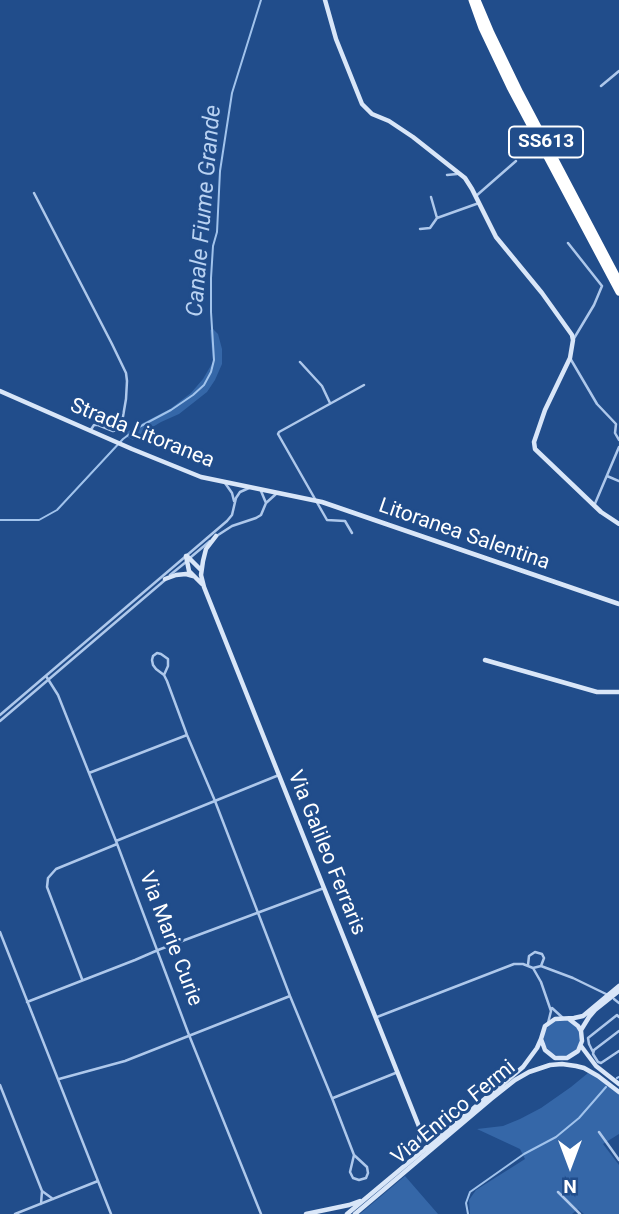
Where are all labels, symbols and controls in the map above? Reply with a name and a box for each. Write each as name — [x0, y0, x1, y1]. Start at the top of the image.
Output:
water label: Canale Fiume Grande — [182, 104, 228, 318]
road number: SS613 — [509, 126, 583, 158]
street label: Strada Litoranea — [66, 394, 218, 474]
street label: Litoranea Salentina — [375, 494, 553, 576]
street label: Via Galileo Ferraris — [281, 767, 371, 939]
street label: Via Marie Curie — [133, 868, 207, 1010]
street label: Via Enrico Fermi — [387, 1055, 521, 1171]
north arrow — [535, 1130, 605, 1200]
text: N — [563, 1175, 577, 1198]

